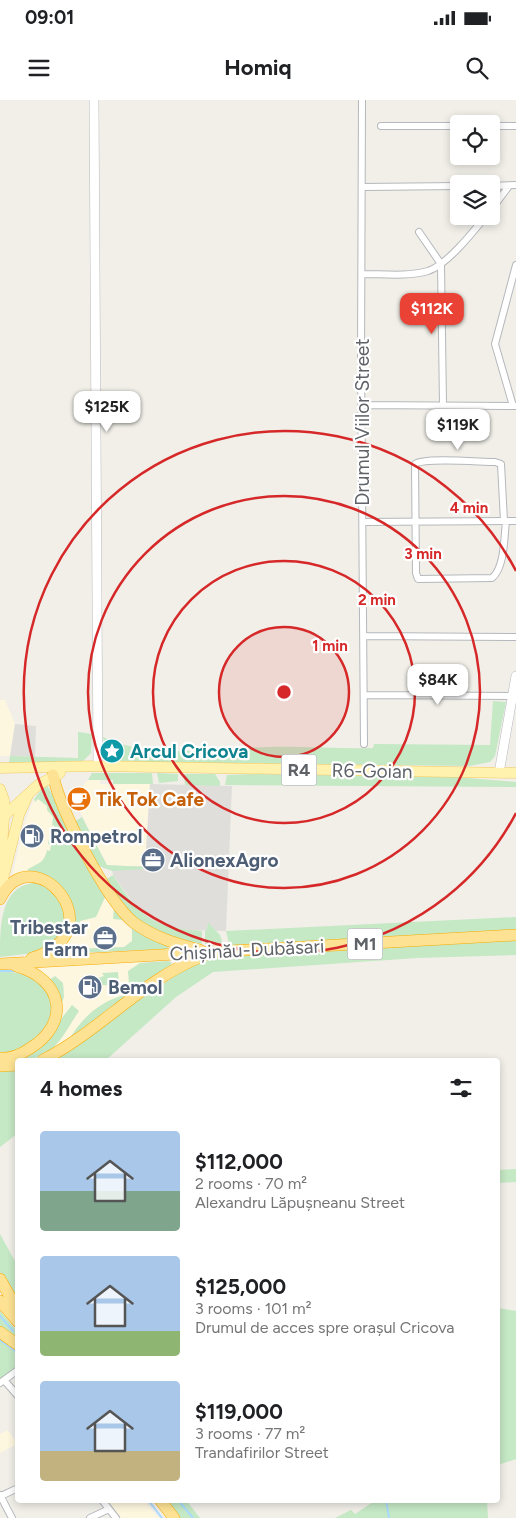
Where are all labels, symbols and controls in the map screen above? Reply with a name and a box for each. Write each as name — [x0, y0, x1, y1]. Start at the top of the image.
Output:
text: 09:01 — [25, 6, 74, 29]
icon: menu — [25, 54, 53, 82]
text: Homiq — [224, 54, 292, 81]
icon: search — [463, 54, 491, 82]
map controls — [450, 115, 500, 225]
button: locate — [450, 115, 500, 165]
button: layers — [450, 175, 500, 225]
pin: $112K — [397, 292, 467, 335]
text: $112K — [411, 299, 453, 318]
street label: Drumul Viilor Street — [351, 338, 374, 506]
pin: $125K — [72, 390, 142, 433]
text: $125K — [85, 397, 129, 416]
pin: $119K — [423, 408, 493, 451]
text: $119K — [437, 415, 479, 434]
text: 4 min — [450, 499, 488, 517]
text: 3 min — [404, 545, 442, 563]
text: 2 min — [358, 591, 396, 609]
text: 1 min — [312, 637, 348, 655]
pin: $84K — [408, 664, 468, 706]
text: $84K — [418, 670, 458, 689]
centre of rings — [275, 683, 293, 701]
place icon: Arcul Cricova — [99, 738, 125, 764]
place label: Arcul Cricova — [130, 740, 248, 763]
road number: R4 — [282, 754, 316, 786]
street label: R6-Goian — [331, 759, 413, 783]
cafe icon: Tik Tok Cafe — [66, 786, 92, 812]
place label: Tik Tok Cafe — [96, 788, 205, 811]
fuel station icon: Rompetrol — [19, 823, 45, 849]
place label: Rompetrol — [50, 825, 142, 848]
office icon: AlionexAgro — [140, 847, 166, 873]
place label: AlionexAgro — [170, 849, 278, 872]
place label: Tribestar Farm — [10, 916, 88, 961]
office icon: Tribestar Farm — [92, 925, 118, 951]
road number: M1 — [348, 929, 382, 960]
street label: Chișinău-Dubăsari — [169, 934, 325, 966]
fuel station icon: Bemol — [77, 974, 103, 1000]
place label: Bemol — [108, 976, 162, 999]
icon: filters — [447, 1074, 475, 1102]
text: 4 homes — [40, 1076, 122, 1101]
text: $112,000 — [195, 1149, 283, 1174]
icon: home — [80, 1151, 140, 1211]
text: 2 rooms · 70 m² — [195, 1174, 307, 1193]
text: Alexandru Lăpușneanu Street — [195, 1193, 405, 1212]
text: $125,000 — [195, 1274, 286, 1299]
icon: home — [80, 1276, 140, 1336]
text: 3 rooms · 101 m² — [195, 1299, 311, 1318]
text: Drumul de acces spre orașul Cricova — [195, 1318, 455, 1337]
text: $119,000 — [195, 1399, 283, 1424]
icon: home — [80, 1401, 140, 1461]
text: 3 rooms · 77 m² — [195, 1424, 305, 1443]
text: Trandafirilor Street — [195, 1443, 329, 1462]

